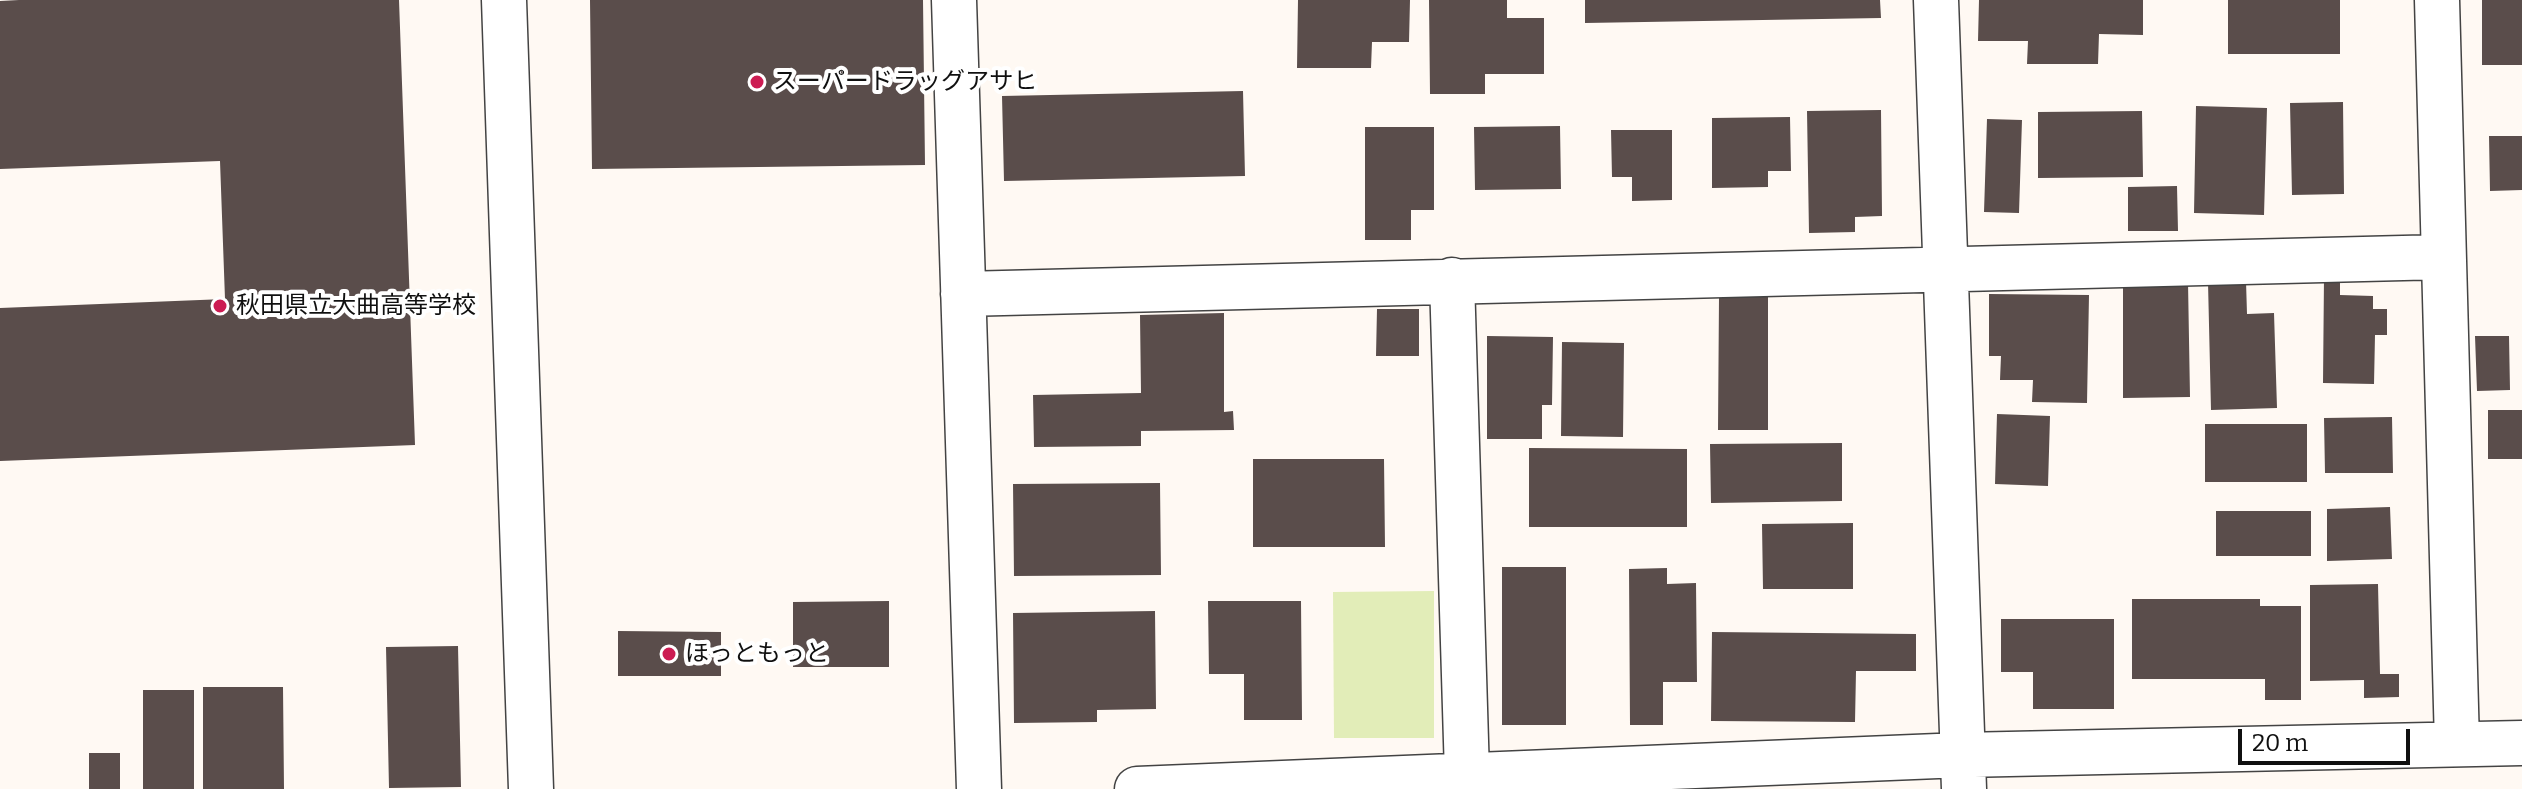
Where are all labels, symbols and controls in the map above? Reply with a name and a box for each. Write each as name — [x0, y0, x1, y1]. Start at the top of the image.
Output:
place label: スーパードラッグアサヒ — [773, 68, 1037, 96]
marker: スーパードラッグアサヒ — [748, 73, 766, 91]
place label: 秋田県立大曲高等学校 — [236, 292, 476, 320]
marker: 秋田県立大曲高等学校 — [211, 297, 229, 315]
place label: ほっともっと — [685, 640, 829, 668]
marker: ほっともっと — [660, 645, 678, 663]
scale bar — [2242, 713, 2414, 763]
text: 20 m — [2252, 729, 2308, 757]

